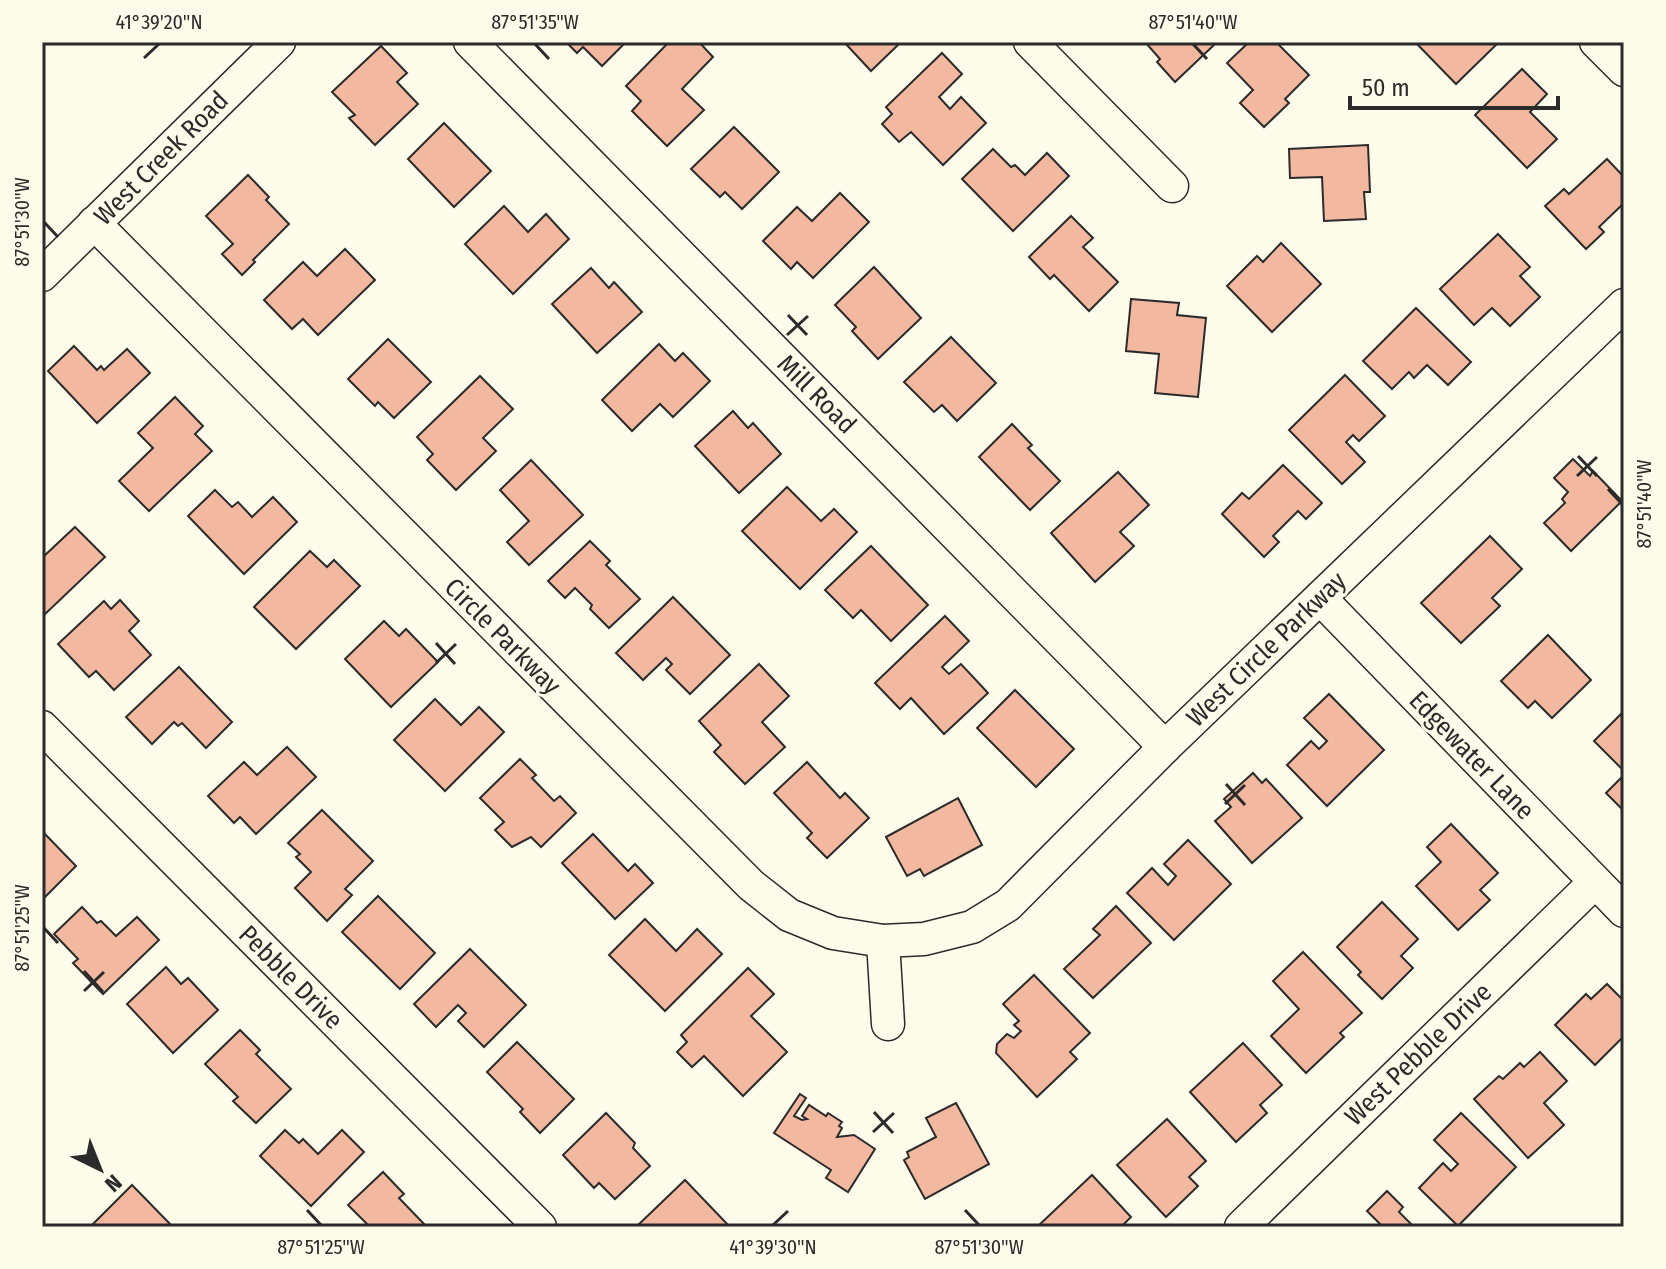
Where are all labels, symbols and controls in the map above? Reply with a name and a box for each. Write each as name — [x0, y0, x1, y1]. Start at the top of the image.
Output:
text: 41°39'20"N — [115, 10, 203, 34]
text: 87°51'35"W — [491, 10, 579, 34]
text: 87°51'40"W — [1148, 10, 1238, 34]
scale bar — [1350, 60, 1558, 110]
text: 50 m — [1362, 74, 1410, 102]
street label: West Creek Road — [88, 85, 235, 232]
text: 87°51'30"W — [10, 177, 34, 267]
street label: Mill Road — [771, 348, 863, 440]
text: 87°51'40"W — [1632, 459, 1656, 549]
street label: West Circle Parkway — [1180, 565, 1353, 733]
street label: Circle Parkway — [438, 572, 568, 701]
street label: Edgewater Lane — [1403, 685, 1541, 826]
text: 87°51'25"W — [10, 884, 34, 972]
street label: Pebble Drive — [232, 919, 349, 1036]
street label: West Pebble Drive — [1339, 977, 1498, 1132]
north arrow — [60, 1129, 140, 1209]
text: N — [99, 1169, 127, 1198]
text: 87°51'25"W — [277, 1235, 365, 1259]
text: 41°39'30"N — [729, 1235, 817, 1259]
text: 87°51'30"W — [934, 1235, 1024, 1259]

